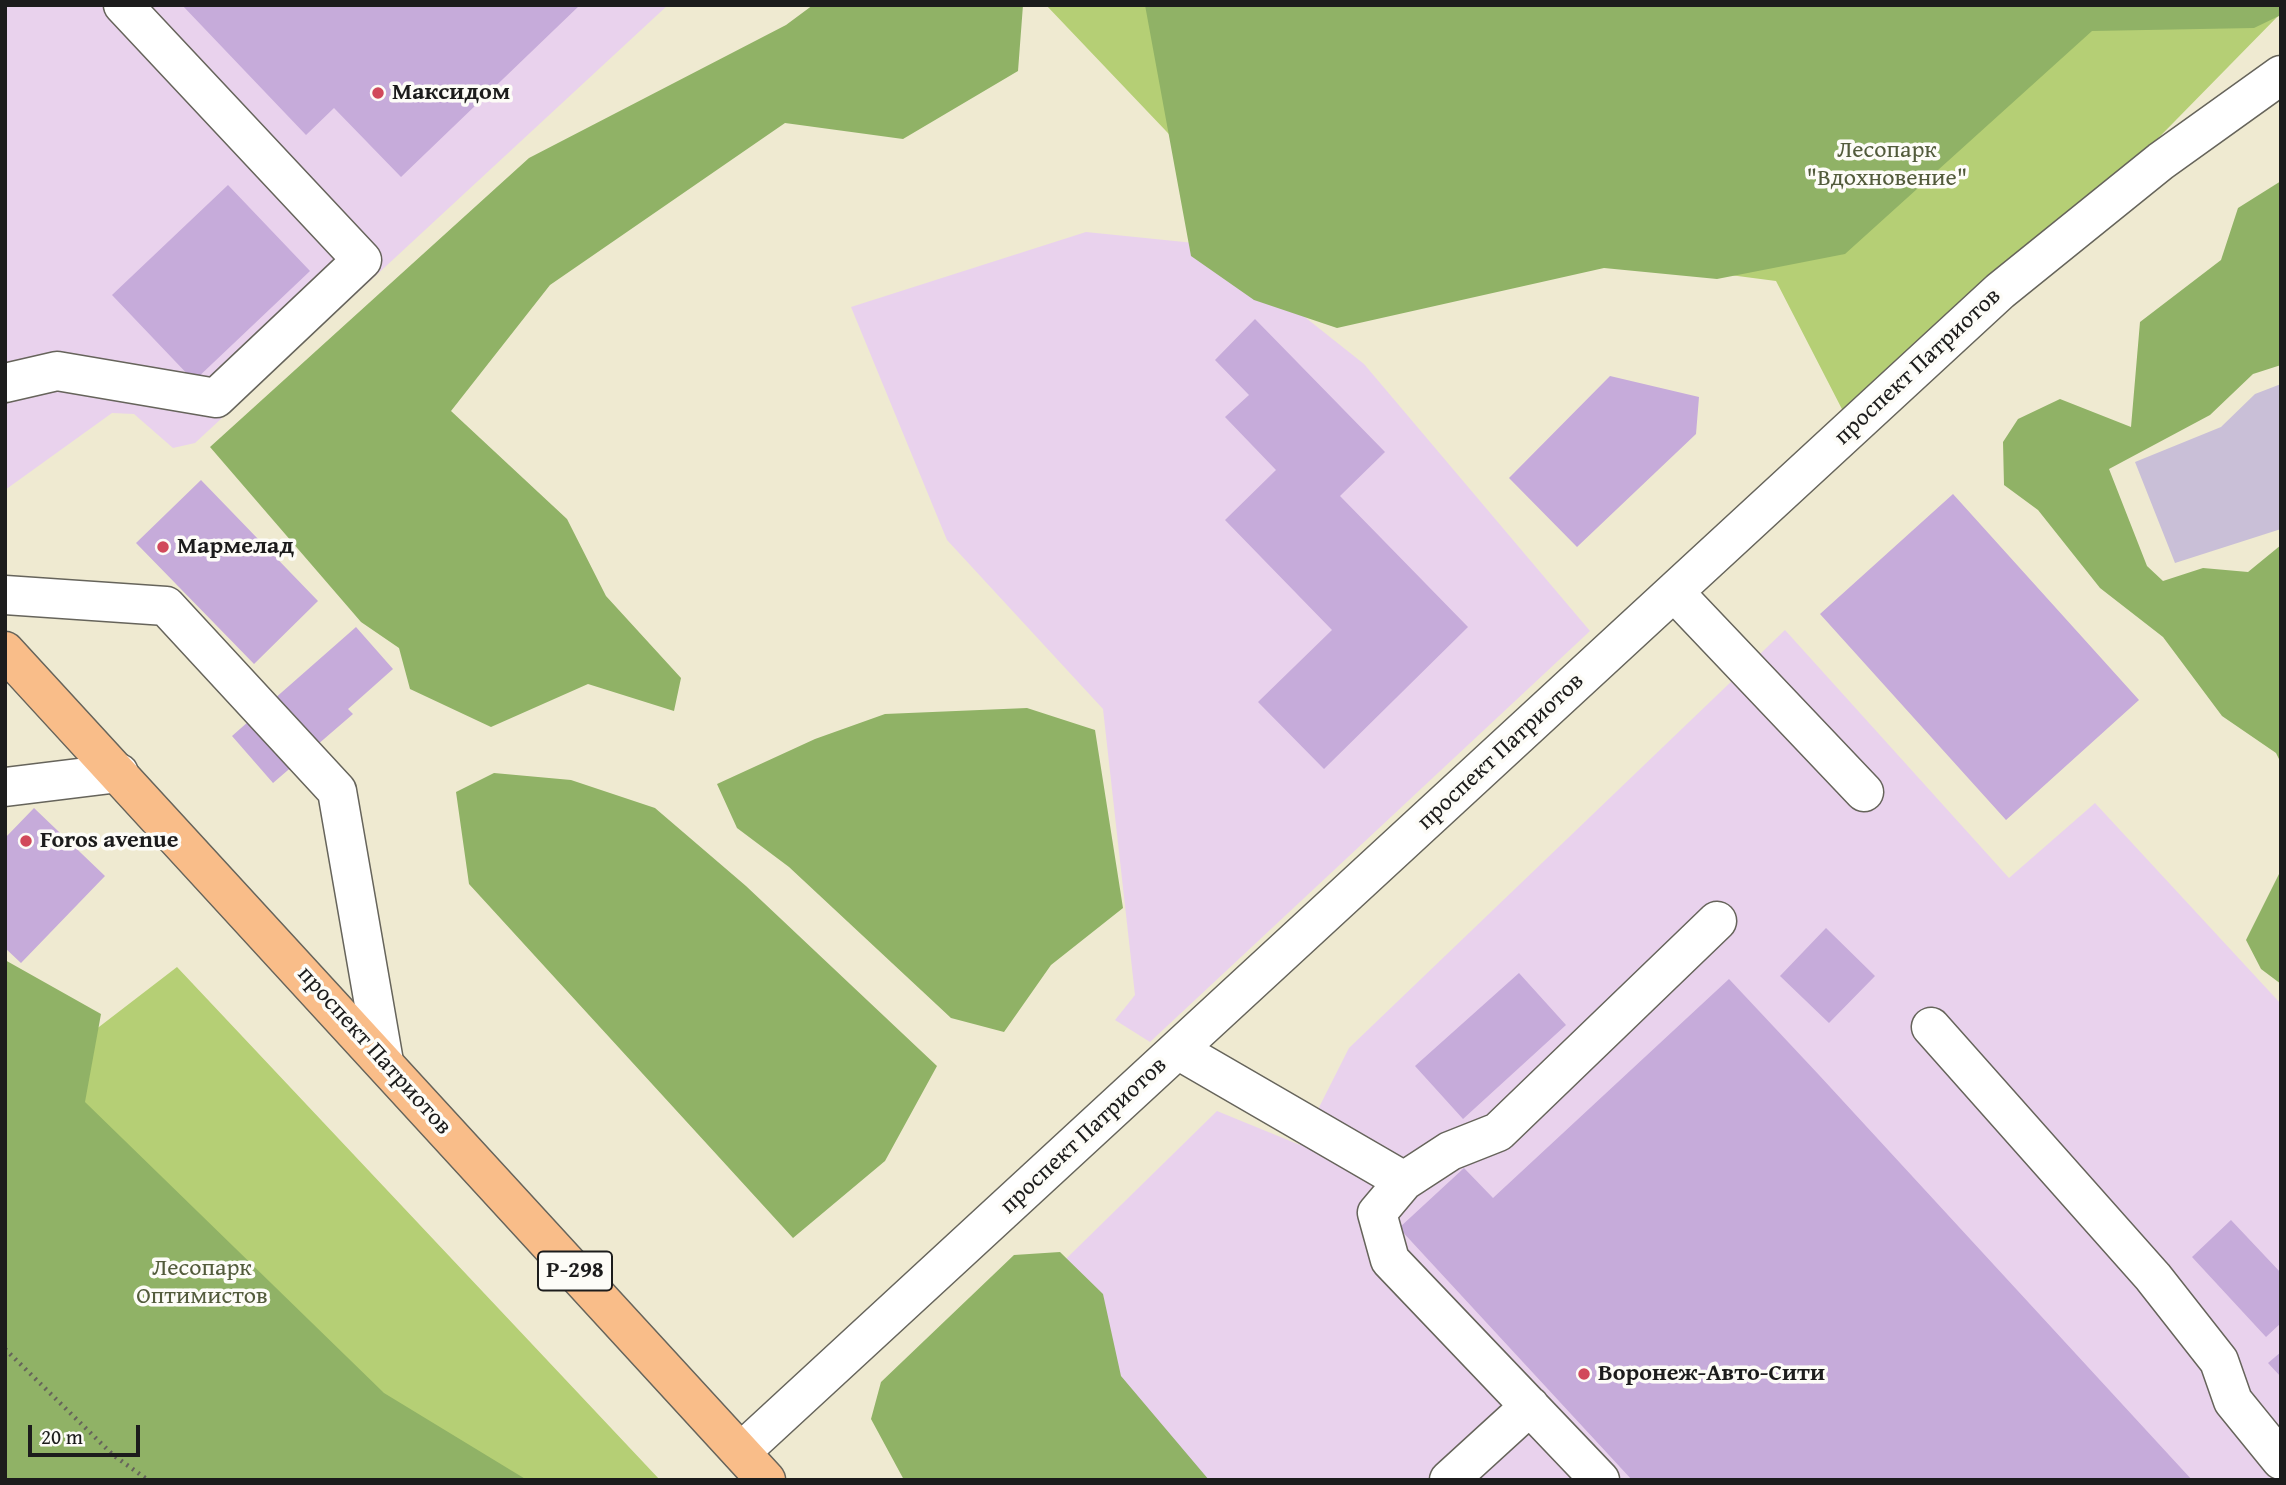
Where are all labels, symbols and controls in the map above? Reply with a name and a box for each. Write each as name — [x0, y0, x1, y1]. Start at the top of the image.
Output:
place label: Максидом — [392, 79, 510, 107]
marker: Максидом — [370, 85, 386, 101]
park label: Лесопарк "Вдохновение" — [1807, 137, 1967, 193]
street label: проспект Патриотов — [1829, 282, 2007, 452]
place label: Мармелад — [177, 533, 294, 561]
marker: Мармелад — [155, 539, 171, 555]
street label: проспект Патриотов — [1412, 667, 1590, 837]
place label: Foros avenue — [40, 827, 178, 855]
marker: Foros avenue — [18, 833, 34, 849]
street label: проспект Патриотов — [291, 961, 457, 1141]
street label: проспект Патриотов — [995, 1051, 1173, 1221]
road number: Р-298 — [538, 1252, 612, 1290]
park label: Лесопарк Оптимистов — [136, 1255, 268, 1311]
place label: Воронеж-Авто-Сити — [1598, 1360, 1825, 1388]
marker: Воронеж-Авто-Сити — [1576, 1366, 1592, 1382]
scale bar — [32, 1412, 144, 1456]
text: 20 m — [41, 1421, 83, 1452]

